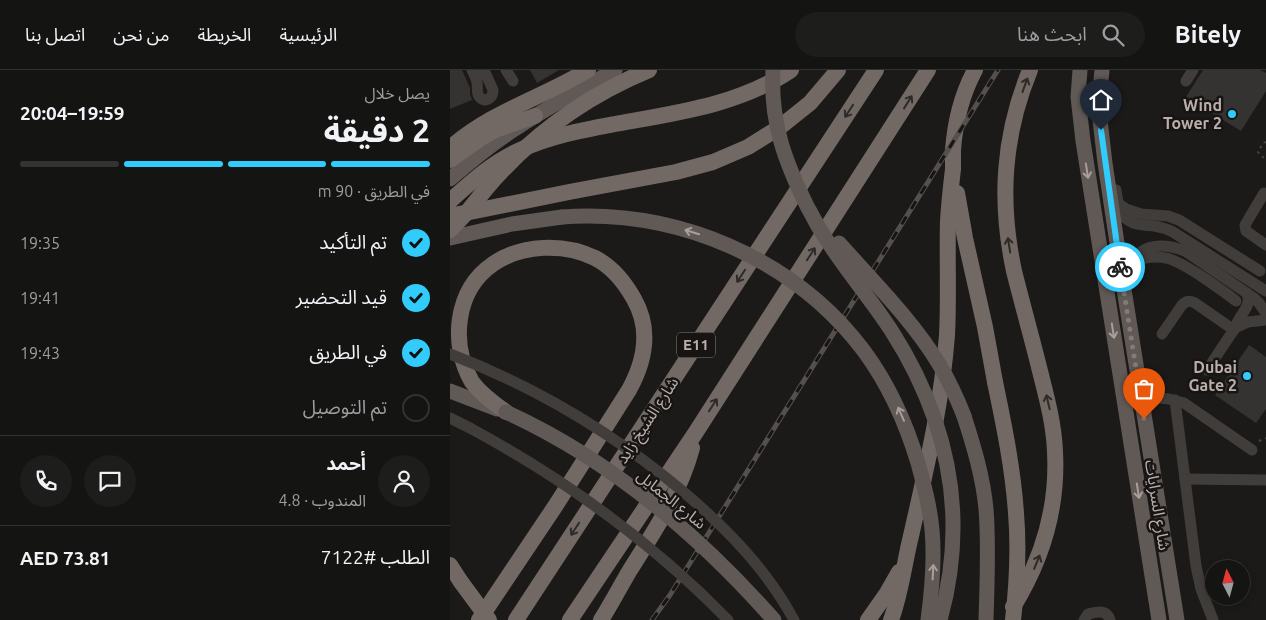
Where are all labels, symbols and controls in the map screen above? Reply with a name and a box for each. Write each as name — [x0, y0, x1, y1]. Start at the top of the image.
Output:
search box — [795, 12, 1145, 57]
icon: search — [1099, 21, 1127, 49]
text: Bitely — [1175, 21, 1241, 48]
text: ابحث هنا — [1017, 23, 1087, 45]
text: اتصل بنا — [25, 24, 85, 44]
text: من نحن — [113, 24, 169, 44]
text: الخريطة — [197, 24, 251, 44]
text: الرئيسية — [279, 24, 337, 44]
one-way arrow — [1021, 78, 1030, 93]
pin — [1080, 79, 1122, 130]
text: يصل خلال — [365, 84, 430, 102]
icon: home — [1087, 86, 1115, 114]
one-way arrow — [903, 96, 913, 110]
place label: Wind Tower 2 — [1163, 96, 1222, 132]
text: 19:59–20:04 — [20, 102, 125, 124]
one-way arrow — [844, 104, 855, 118]
marker: Wind Tower 2 — [1226, 108, 1238, 120]
text: 2 دقيقة — [324, 112, 430, 148]
one-way arrow — [1083, 162, 1093, 178]
text: في الطريق · 90 m — [318, 182, 430, 200]
one-way arrow — [685, 226, 701, 236]
icon: check — [402, 229, 430, 257]
text: تم التأكيد — [319, 231, 387, 253]
text: 19:35 — [20, 234, 60, 252]
one-way arrow — [1004, 237, 1014, 253]
courier — [1095, 242, 1145, 292]
one-way arrow — [806, 247, 816, 261]
icon: bike — [1106, 253, 1134, 281]
one-way arrow — [736, 269, 746, 283]
icon: check — [402, 284, 430, 312]
text: قيد التحضير — [296, 286, 387, 308]
text: 19:41 — [20, 289, 60, 307]
one-way arrow — [1108, 323, 1118, 339]
road number: E11 — [677, 332, 715, 358]
icon: check — [402, 339, 430, 367]
text: في الطريق — [309, 341, 387, 363]
text: 19:43 — [20, 344, 60, 362]
place label: Dubai Gate 2 — [1189, 358, 1237, 394]
pin — [1123, 368, 1165, 419]
marker: Dubai Gate 2 — [1241, 370, 1253, 382]
street label: شارع الشيخ زايد — [612, 374, 685, 469]
icon: bag — [1130, 375, 1158, 403]
one-way arrow — [1043, 395, 1052, 411]
text: تم التوصيل — [303, 396, 387, 418]
one-way arrow — [708, 398, 719, 412]
one-way arrow — [895, 407, 905, 422]
text: أحمد — [326, 452, 366, 474]
button: phone — [20, 455, 72, 507]
button: chat — [84, 455, 136, 507]
button: person — [378, 455, 430, 507]
street label: شارع السرايات — [1138, 458, 1174, 552]
street label: شارع الجمايل — [631, 466, 710, 535]
one-way arrow — [1134, 483, 1144, 499]
text: المندوب · 4.8 — [278, 491, 366, 509]
one-way arrow — [570, 522, 580, 536]
text: الطلب #7122 — [321, 546, 430, 568]
text: AED 73.81 — [20, 547, 111, 569]
one-way arrow — [1033, 555, 1042, 570]
north arrow — [1205, 560, 1250, 605]
map controls — [1205, 560, 1250, 605]
one-way arrow — [928, 564, 937, 580]

